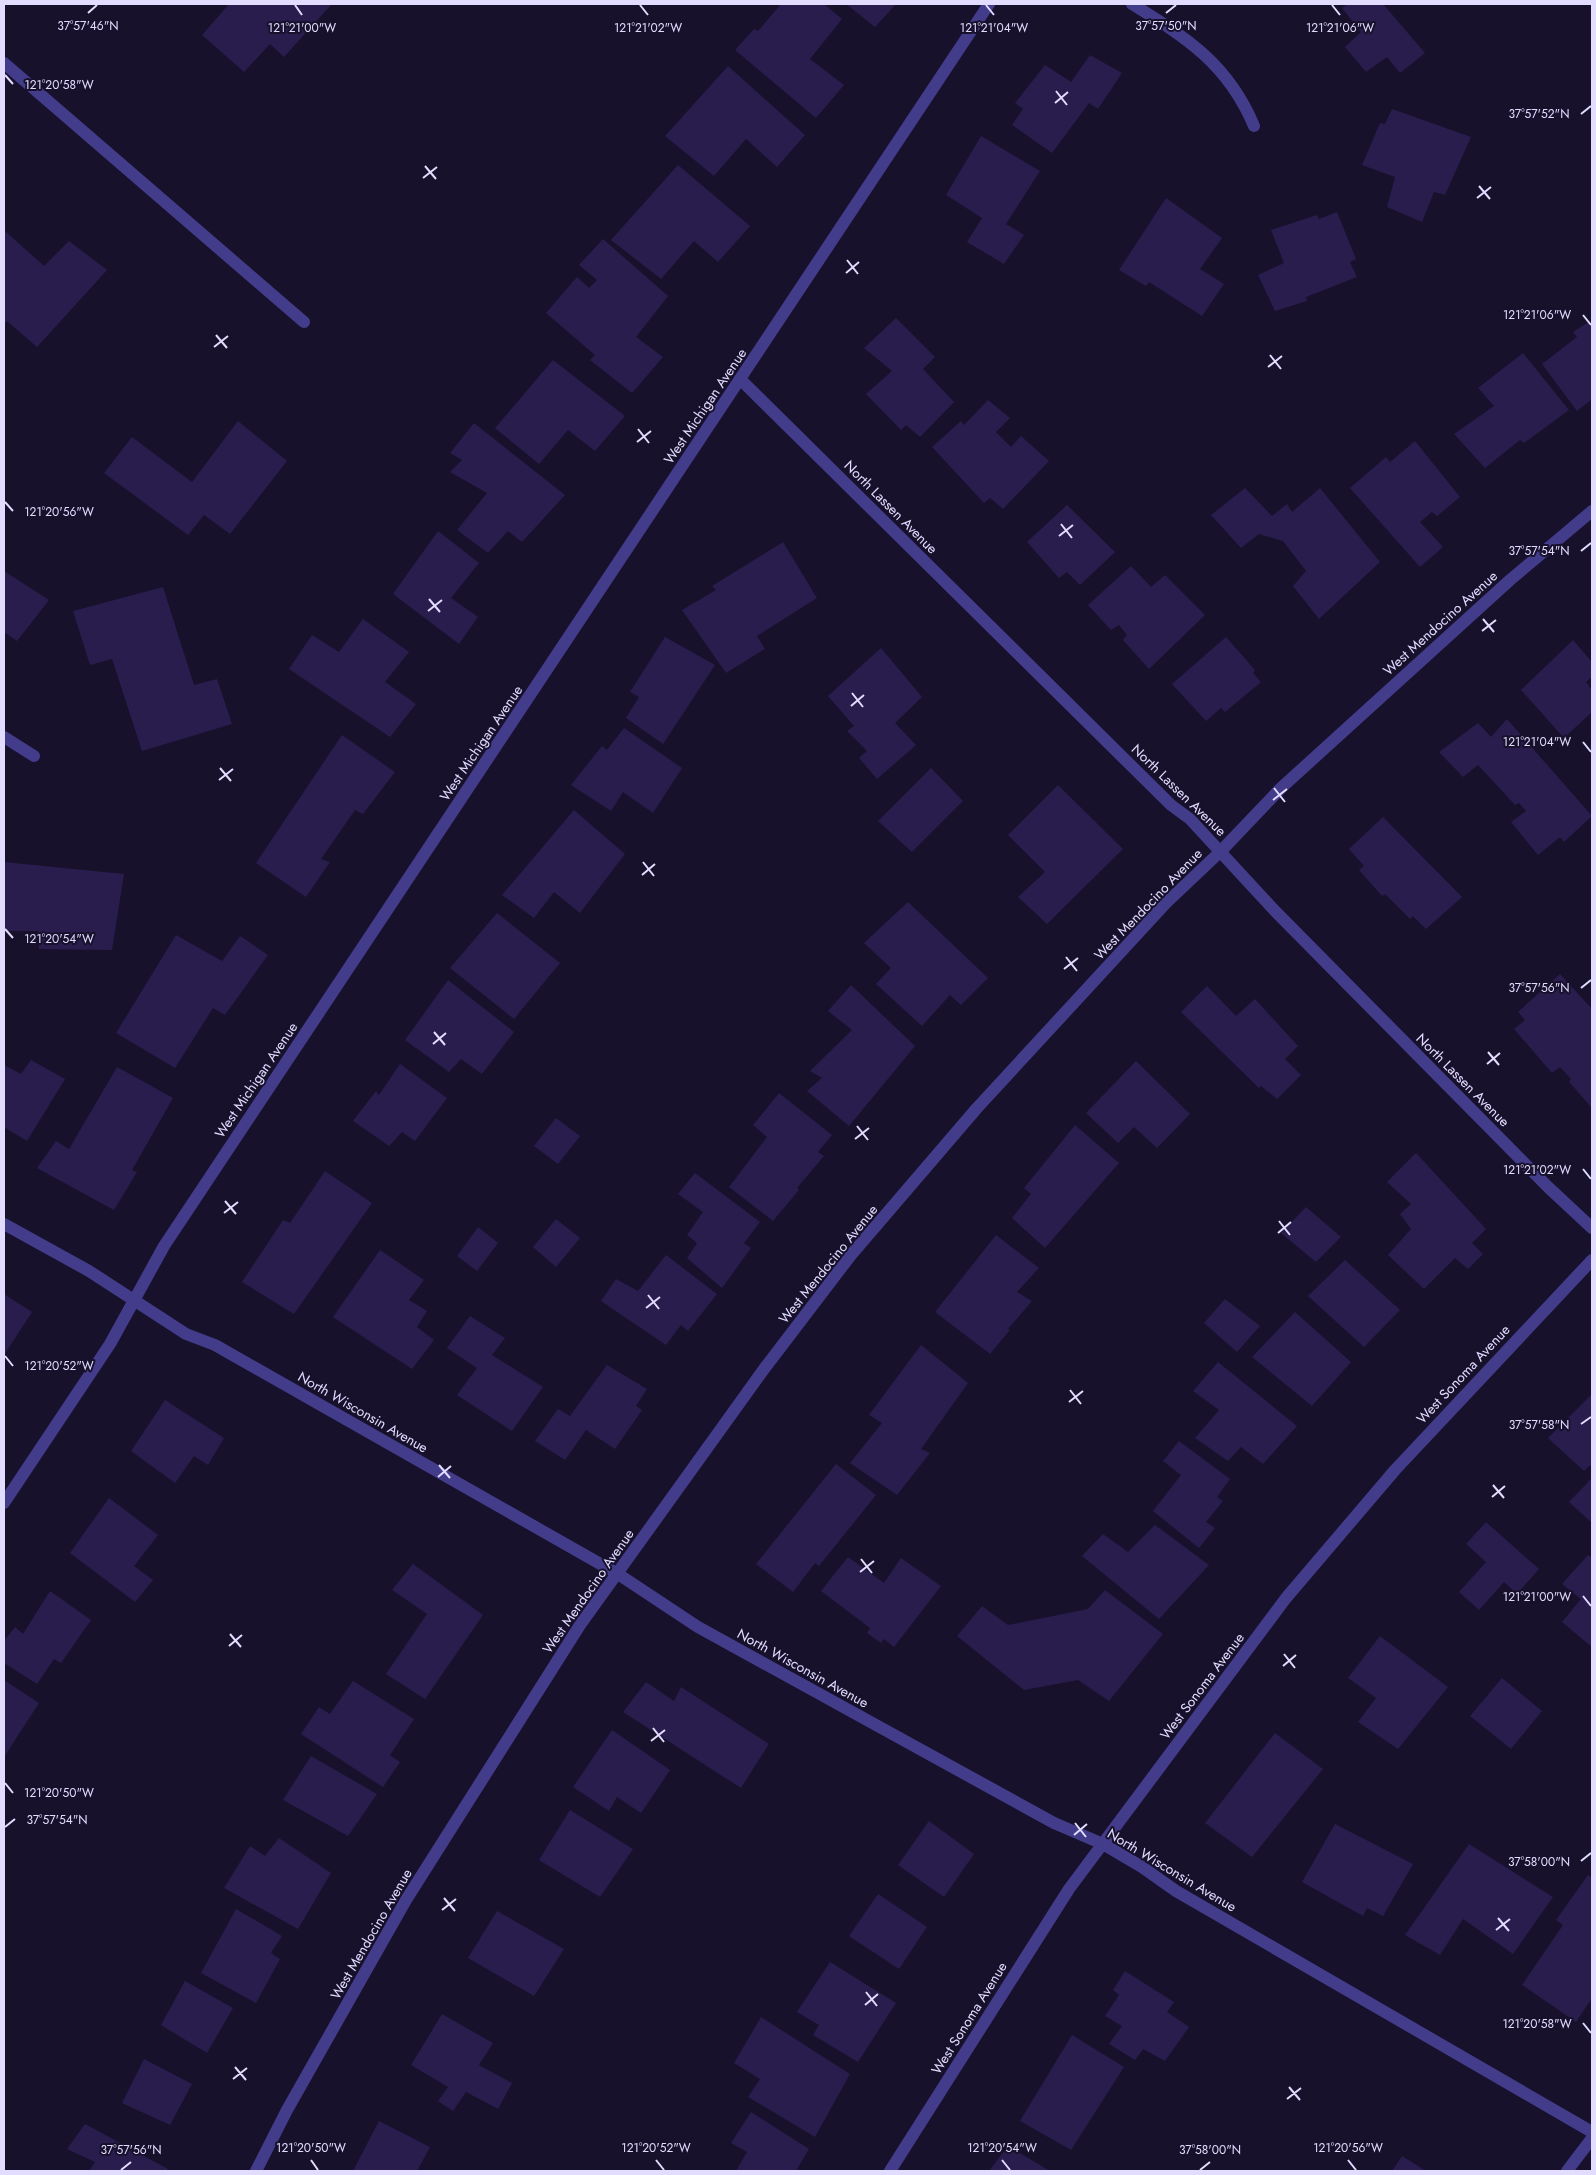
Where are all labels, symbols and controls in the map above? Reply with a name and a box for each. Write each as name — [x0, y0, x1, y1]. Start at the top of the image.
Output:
text: 37°57'46"N — [57, 17, 119, 35]
text: 37°57'50"N — [1135, 17, 1197, 35]
text: 121°21'00"W — [268, 19, 336, 37]
text: 121°21'02"W — [614, 19, 682, 37]
text: 121°21'04"W — [960, 19, 1028, 37]
text: 121°21'06"W — [1306, 19, 1374, 37]
text: 121°20'58"W — [24, 76, 94, 94]
text: 37°57'52"N — [1509, 105, 1569, 123]
text: 121°21'06"W — [1503, 306, 1571, 324]
street label: West Michigan Avenue — [659, 344, 751, 468]
street label: North Lassen Avenue — [840, 456, 942, 558]
text: 121°20'56"W — [24, 503, 94, 521]
text: 37°57'54"N — [1508, 542, 1570, 560]
street label: West Mendocino Avenue — [1378, 566, 1502, 680]
street label: West Michigan Avenue — [435, 681, 527, 805]
text: 121°21'04"W — [1503, 733, 1571, 751]
street label: North Lassen Avenue — [1127, 739, 1231, 841]
street label: West Mendocino Avenue — [1089, 844, 1207, 964]
text: 121°20'54"W — [24, 930, 94, 948]
text: 37°57'56"N — [1508, 979, 1570, 997]
street label: West Michigan Avenue — [210, 1018, 302, 1142]
street label: North Lassen Avenue — [1412, 1029, 1514, 1131]
text: 121°21'02"W — [1503, 1161, 1571, 1179]
street label: West Mendocino Avenue — [774, 1200, 882, 1328]
street label: West Sonoma Avenue — [1412, 1320, 1514, 1428]
text: 121°20'52"W — [24, 1357, 94, 1375]
street label: North Wisconsin Avenue — [294, 1366, 432, 1458]
text: 37°57'58"N — [1509, 1416, 1569, 1434]
street label: West Mendocino Avenue — [537, 1525, 639, 1657]
text: 121°21'00"W — [1503, 1588, 1571, 1606]
street label: North Wisconsin Avenue — [734, 1624, 872, 1712]
street label: West Sonoma Avenue — [1155, 1628, 1249, 1744]
text: 121°20'50"W — [24, 1784, 94, 1802]
text: 37°57'54"N — [26, 1811, 88, 1829]
street label: North Wisconsin Avenue — [1104, 1823, 1240, 1917]
text: 37°58'00"N — [1508, 1853, 1570, 1871]
street label: West Mendocino Avenue — [325, 1865, 417, 2003]
street label: West Sonoma Avenue — [926, 1958, 1012, 2078]
text: 121°20'58"W — [1502, 2015, 1572, 2033]
text: 121°20'50"W — [276, 2139, 346, 2157]
text: 121°20'52"W — [621, 2139, 691, 2157]
text: 121°20'54"W — [967, 2139, 1037, 2157]
text: 121°20'56"W — [1313, 2139, 1383, 2157]
text: 37°57'56"N — [100, 2141, 162, 2159]
text: 37°58'00"N — [1179, 2141, 1241, 2159]

